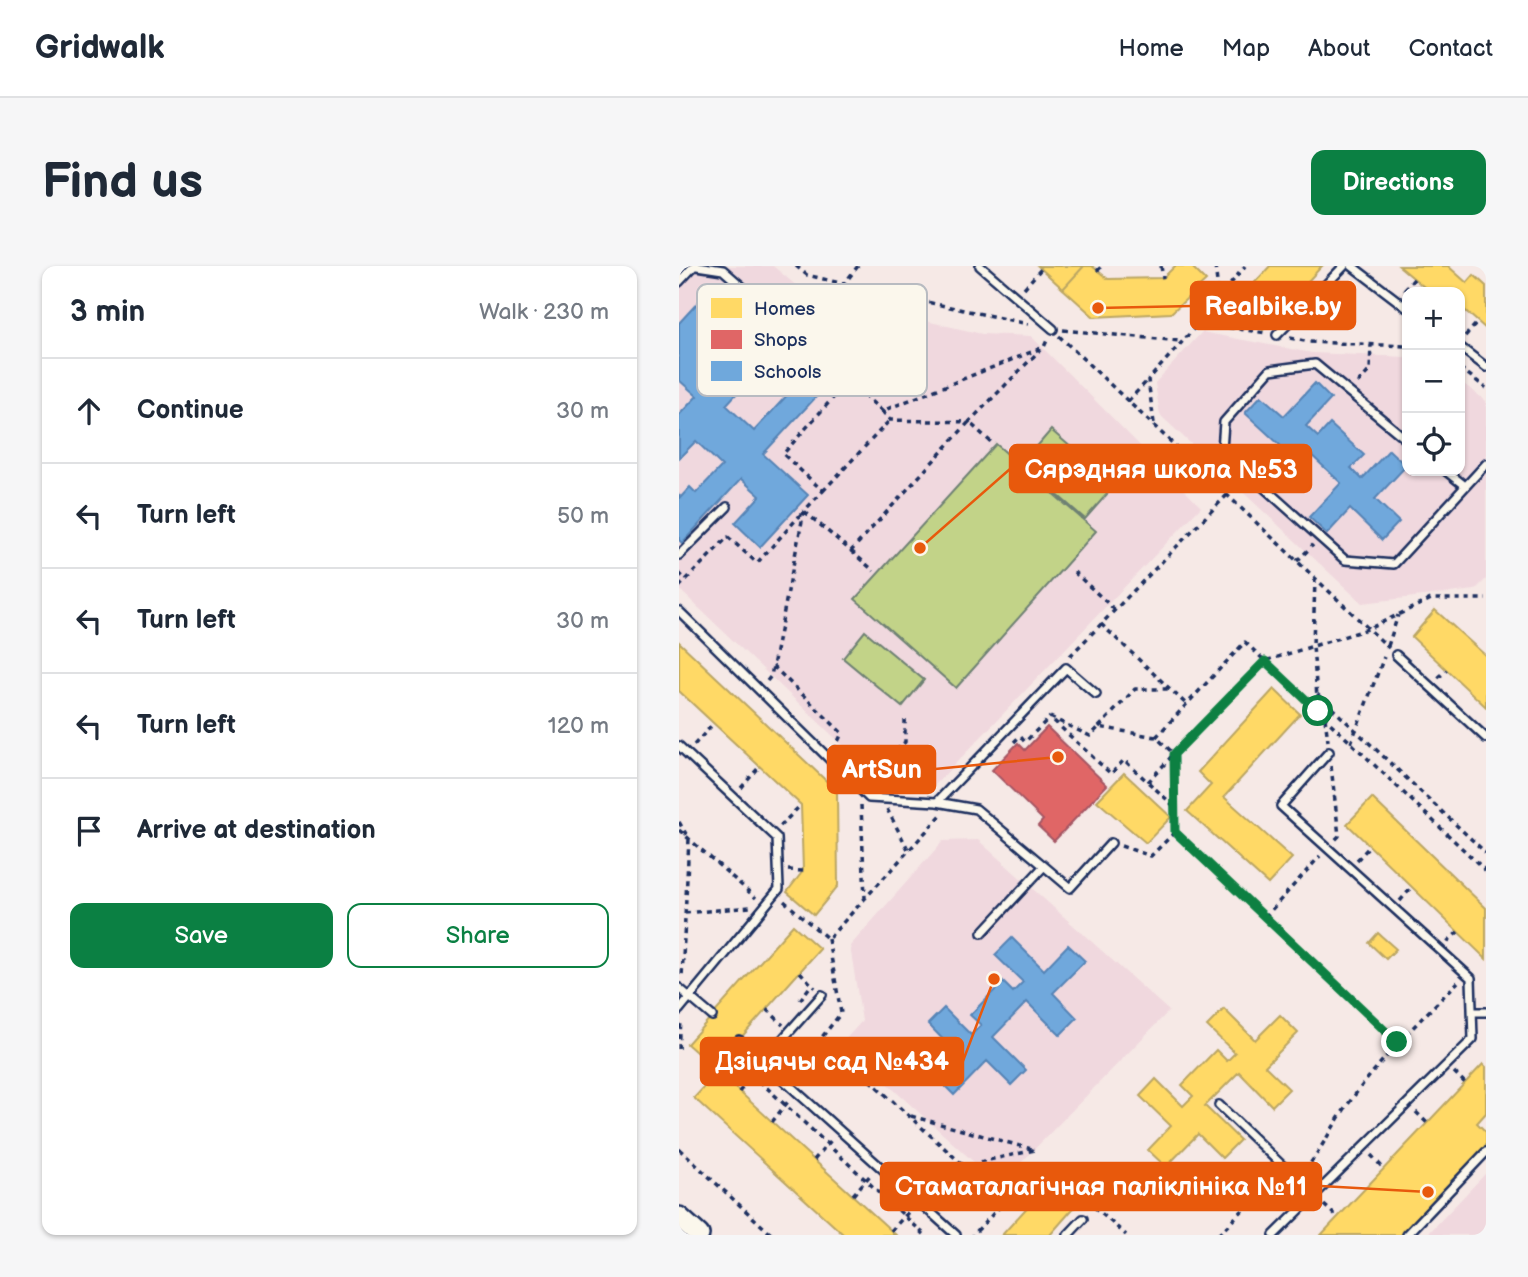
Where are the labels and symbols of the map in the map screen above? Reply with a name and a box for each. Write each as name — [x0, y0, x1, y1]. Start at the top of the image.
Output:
callout: Realbike.by — [1191, 282, 1355, 329]
legend — [697, 284, 927, 396]
text: Realbike.by — [1205, 292, 1341, 323]
text: Homes — [754, 298, 815, 321]
text: Shops — [754, 329, 807, 352]
text: Schools — [754, 361, 821, 384]
callout: Сярэдняя школа №53 — [1010, 445, 1311, 492]
text: Сярэдняя школа №53 — [1024, 455, 1298, 486]
route start — [1302, 695, 1333, 726]
callout: ArtSun — [828, 746, 935, 793]
text: ArtSun — [841, 755, 922, 786]
route end — [1381, 1026, 1412, 1057]
callout: Дзіцячы сад №434 — [701, 1038, 963, 1085]
text: Дзіцячы сад №434 — [715, 1047, 949, 1078]
callout: Стаматалагічная паліклініка №11 — [881, 1163, 1321, 1210]
text: Стаматалагічная паліклініка №11 — [895, 1172, 1307, 1203]

